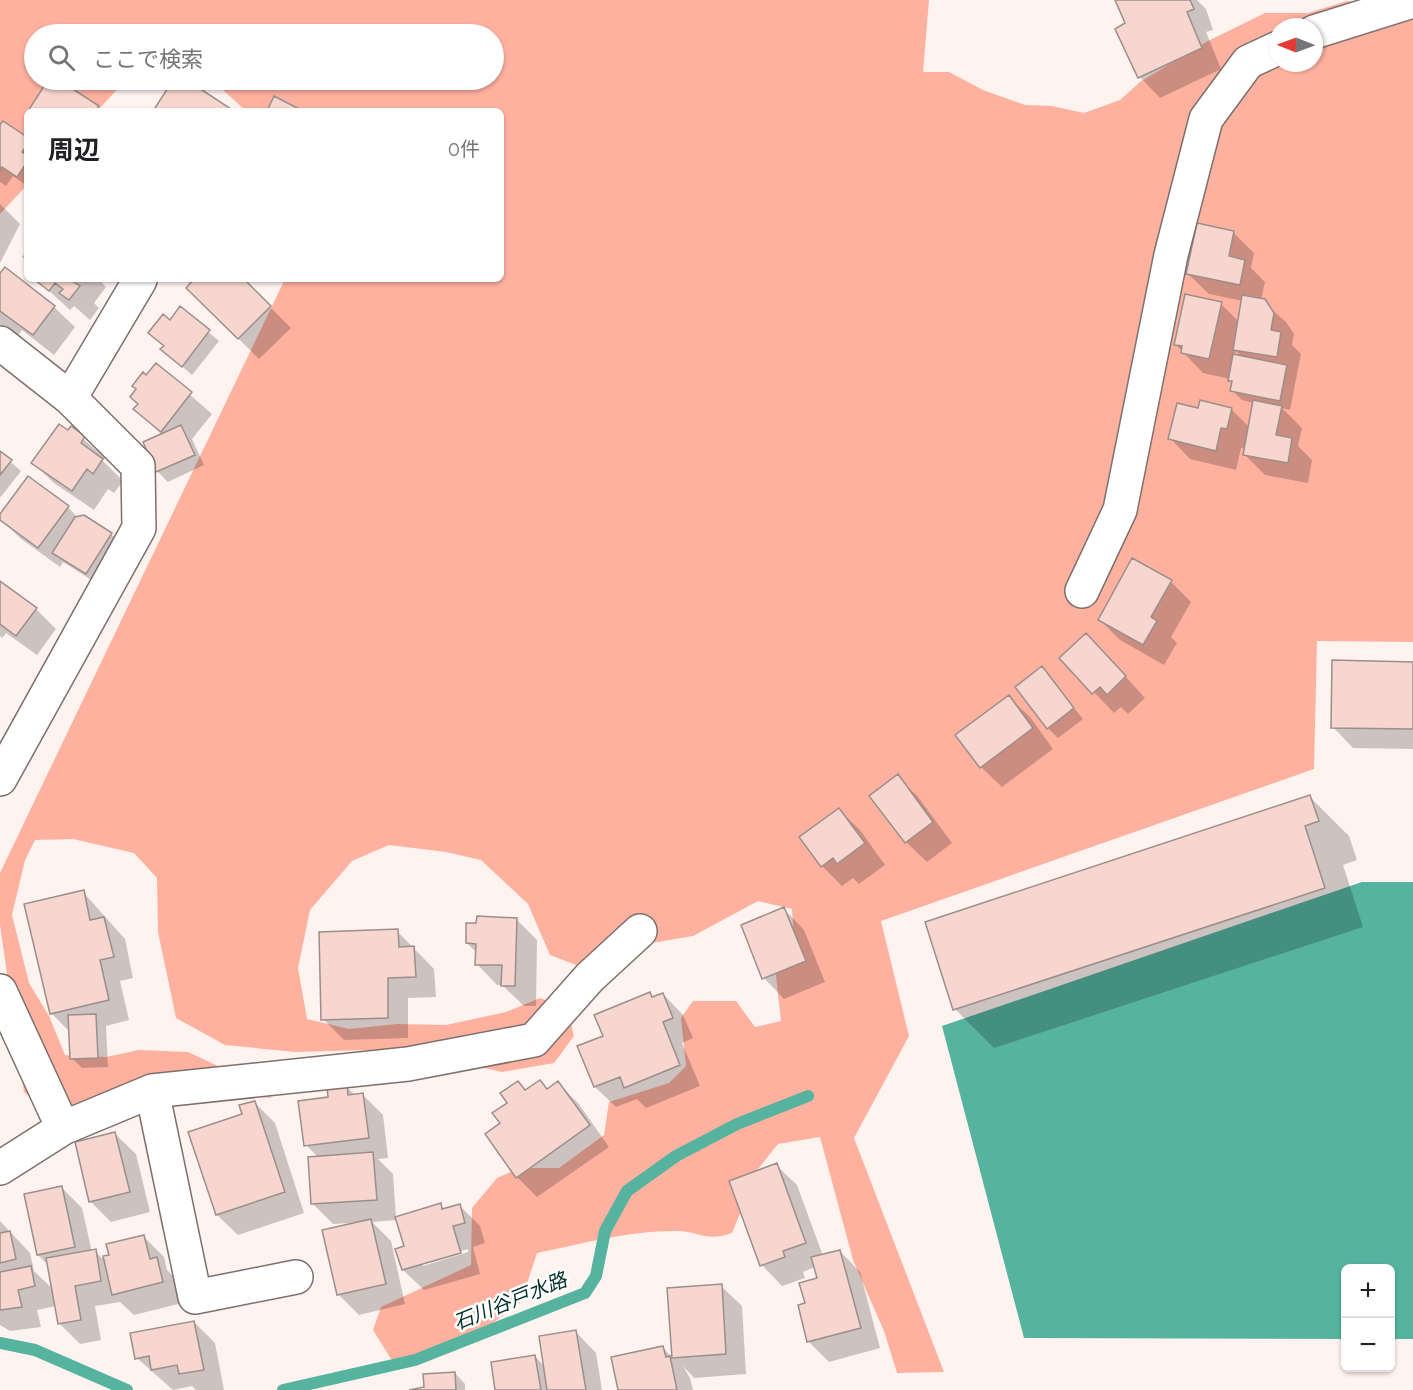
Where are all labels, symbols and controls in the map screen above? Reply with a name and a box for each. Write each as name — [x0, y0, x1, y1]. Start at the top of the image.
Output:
north arrow — [1269, 18, 1323, 72]
search box — [24, 24, 504, 90]
icon: search — [45, 41, 78, 74]
text: ここで検索 — [93, 46, 203, 72]
text: 周辺 — [48, 135, 100, 165]
text: 0件 — [448, 137, 480, 161]
map controls — [1341, 1264, 1395, 1372]
button: + — [1341, 1264, 1395, 1318]
water label: 石川谷戸水路 — [450, 1267, 572, 1335]
button: − — [1341, 1318, 1395, 1372]

